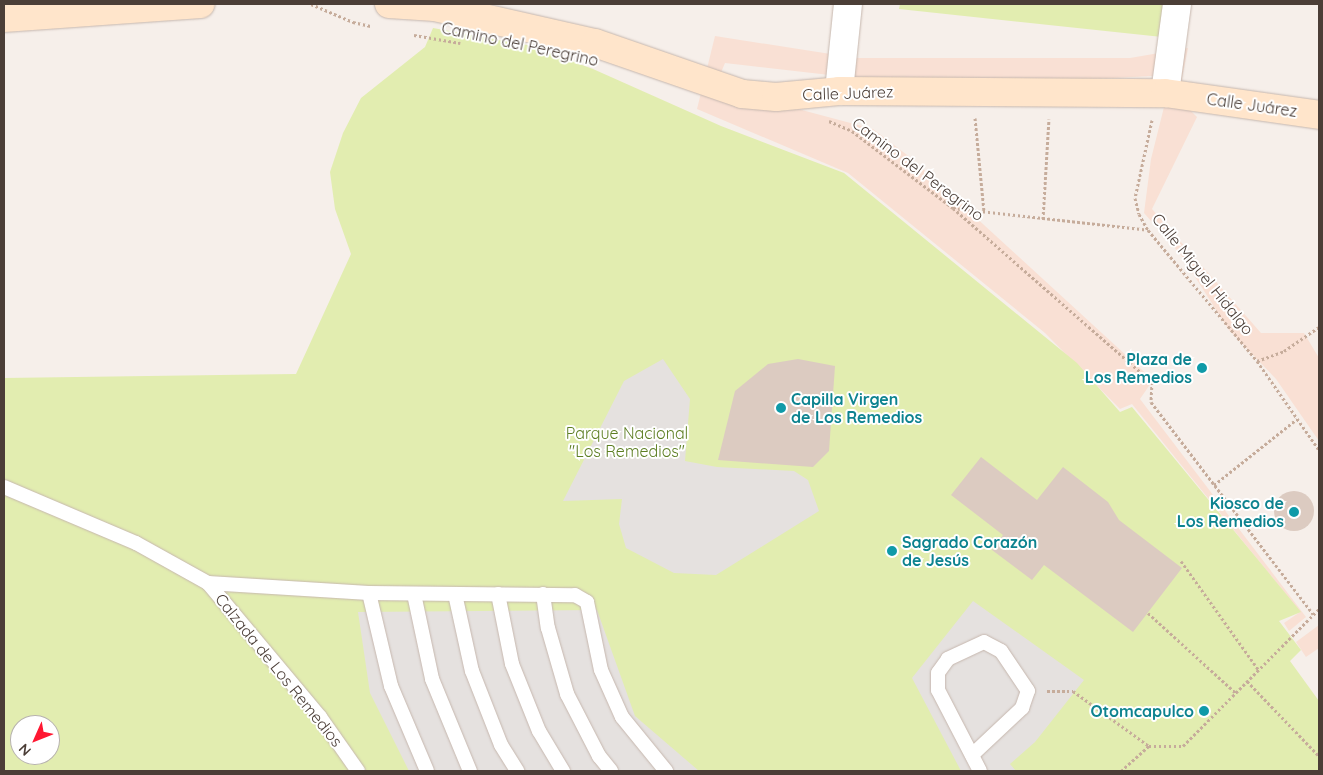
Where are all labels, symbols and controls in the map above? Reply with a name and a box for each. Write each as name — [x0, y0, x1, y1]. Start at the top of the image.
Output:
street label: Camino del Peregrino — [440, 18, 600, 70]
street label: Calle Juárez — [802, 82, 894, 104]
street label: Calle Juárez — [1205, 89, 1299, 121]
street label: Camino del Peregrino — [848, 113, 988, 225]
street label: Calle Miguel Hidalgo — [1148, 209, 1258, 339]
place label: Plaza de Los Remedios — [1085, 349, 1192, 387]
marker: Plaza de Los Remedios — [1196, 362, 1208, 374]
place label: Capilla Virgen de Los Remedios — [791, 389, 922, 427]
marker: Capilla Virgen de Los Remedios — [775, 402, 787, 414]
park label: Parque Nacional "Los Remedios" — [566, 423, 688, 461]
place label: Kiosco de Los Remedios — [1177, 493, 1284, 531]
marker: Kiosco de Los Remedios — [1288, 506, 1300, 518]
place label: Sagrado Corazón de Jesús — [902, 532, 1037, 570]
marker: Sagrado Corazón de Jesús — [886, 545, 898, 557]
street label: Calzada de Los Remedios — [211, 589, 347, 751]
place label: Otomcapulco — [1090, 701, 1194, 721]
marker: Otomcapulco — [1198, 705, 1210, 717]
north arrow — [10, 715, 60, 765]
text: N — [15, 740, 35, 760]

